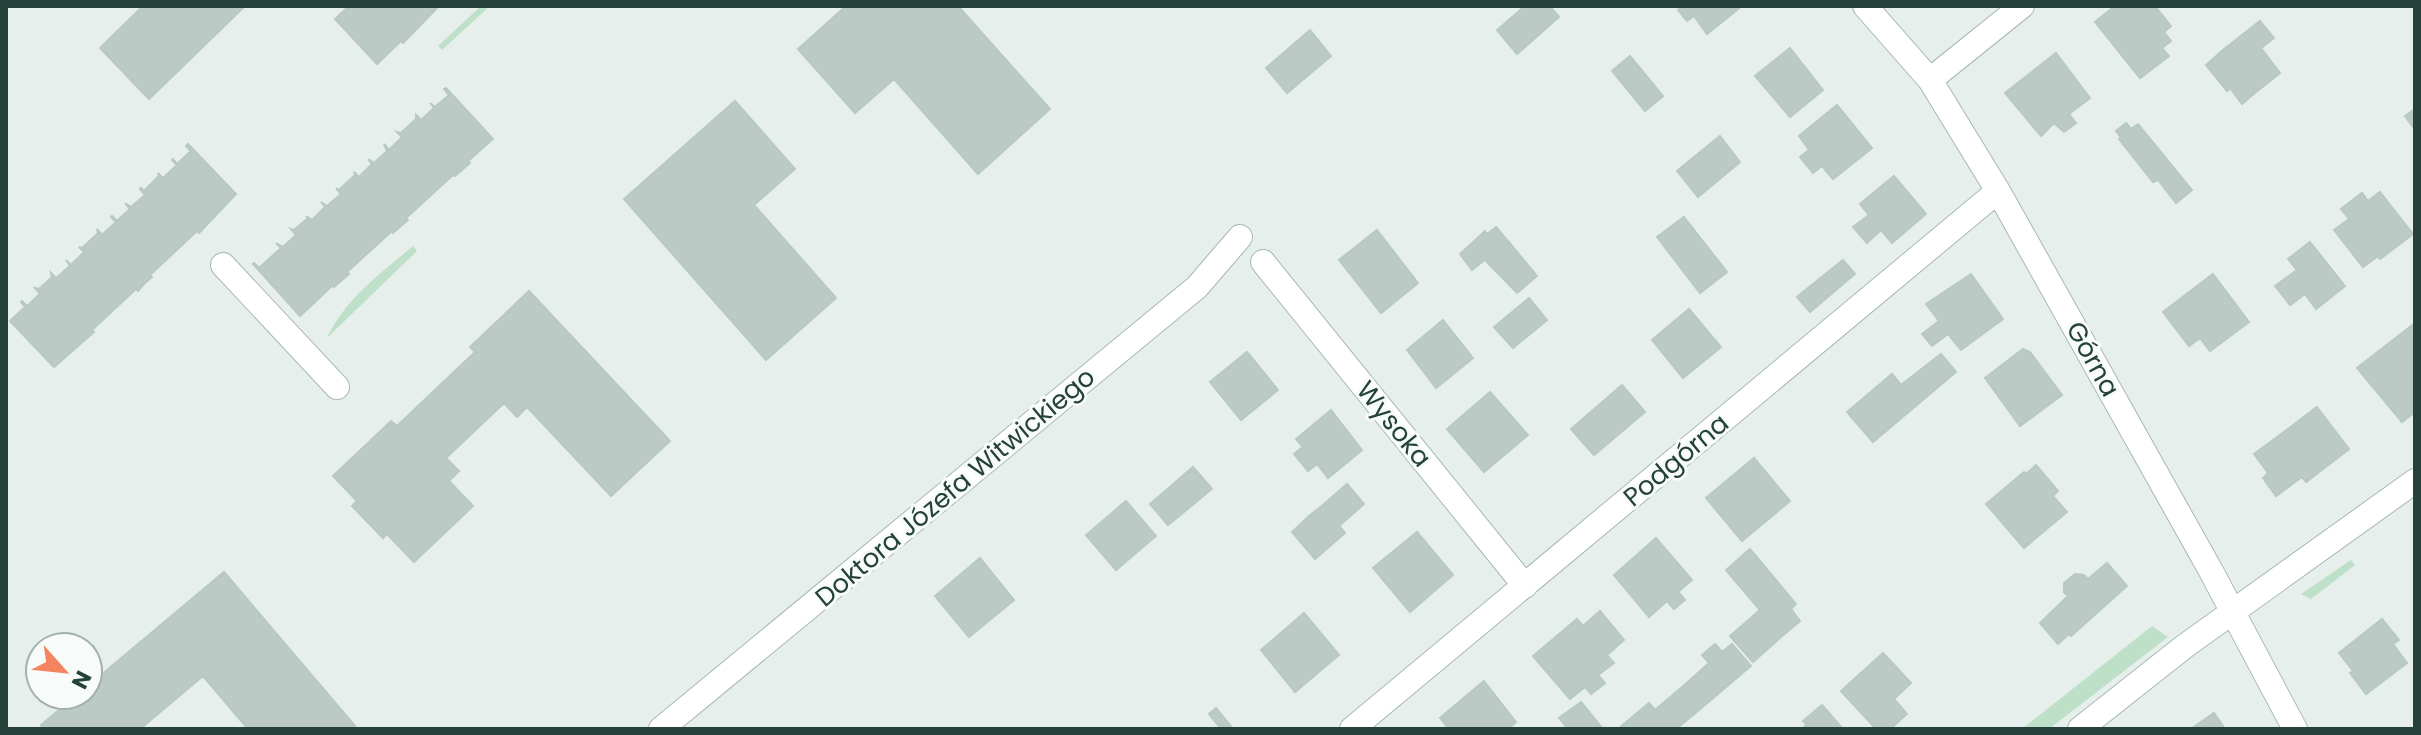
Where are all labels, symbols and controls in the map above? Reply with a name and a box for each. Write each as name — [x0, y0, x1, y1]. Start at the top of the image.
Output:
street label: Górna — [2058, 315, 2128, 403]
street label: Doktora Józefa Witwickiego — [807, 359, 1103, 615]
street label: Wysoka — [1348, 373, 1440, 475]
street label: Podgórna — [1616, 405, 1736, 515]
north arrow — [24, 631, 104, 711]
text: N — [64, 665, 99, 694]

